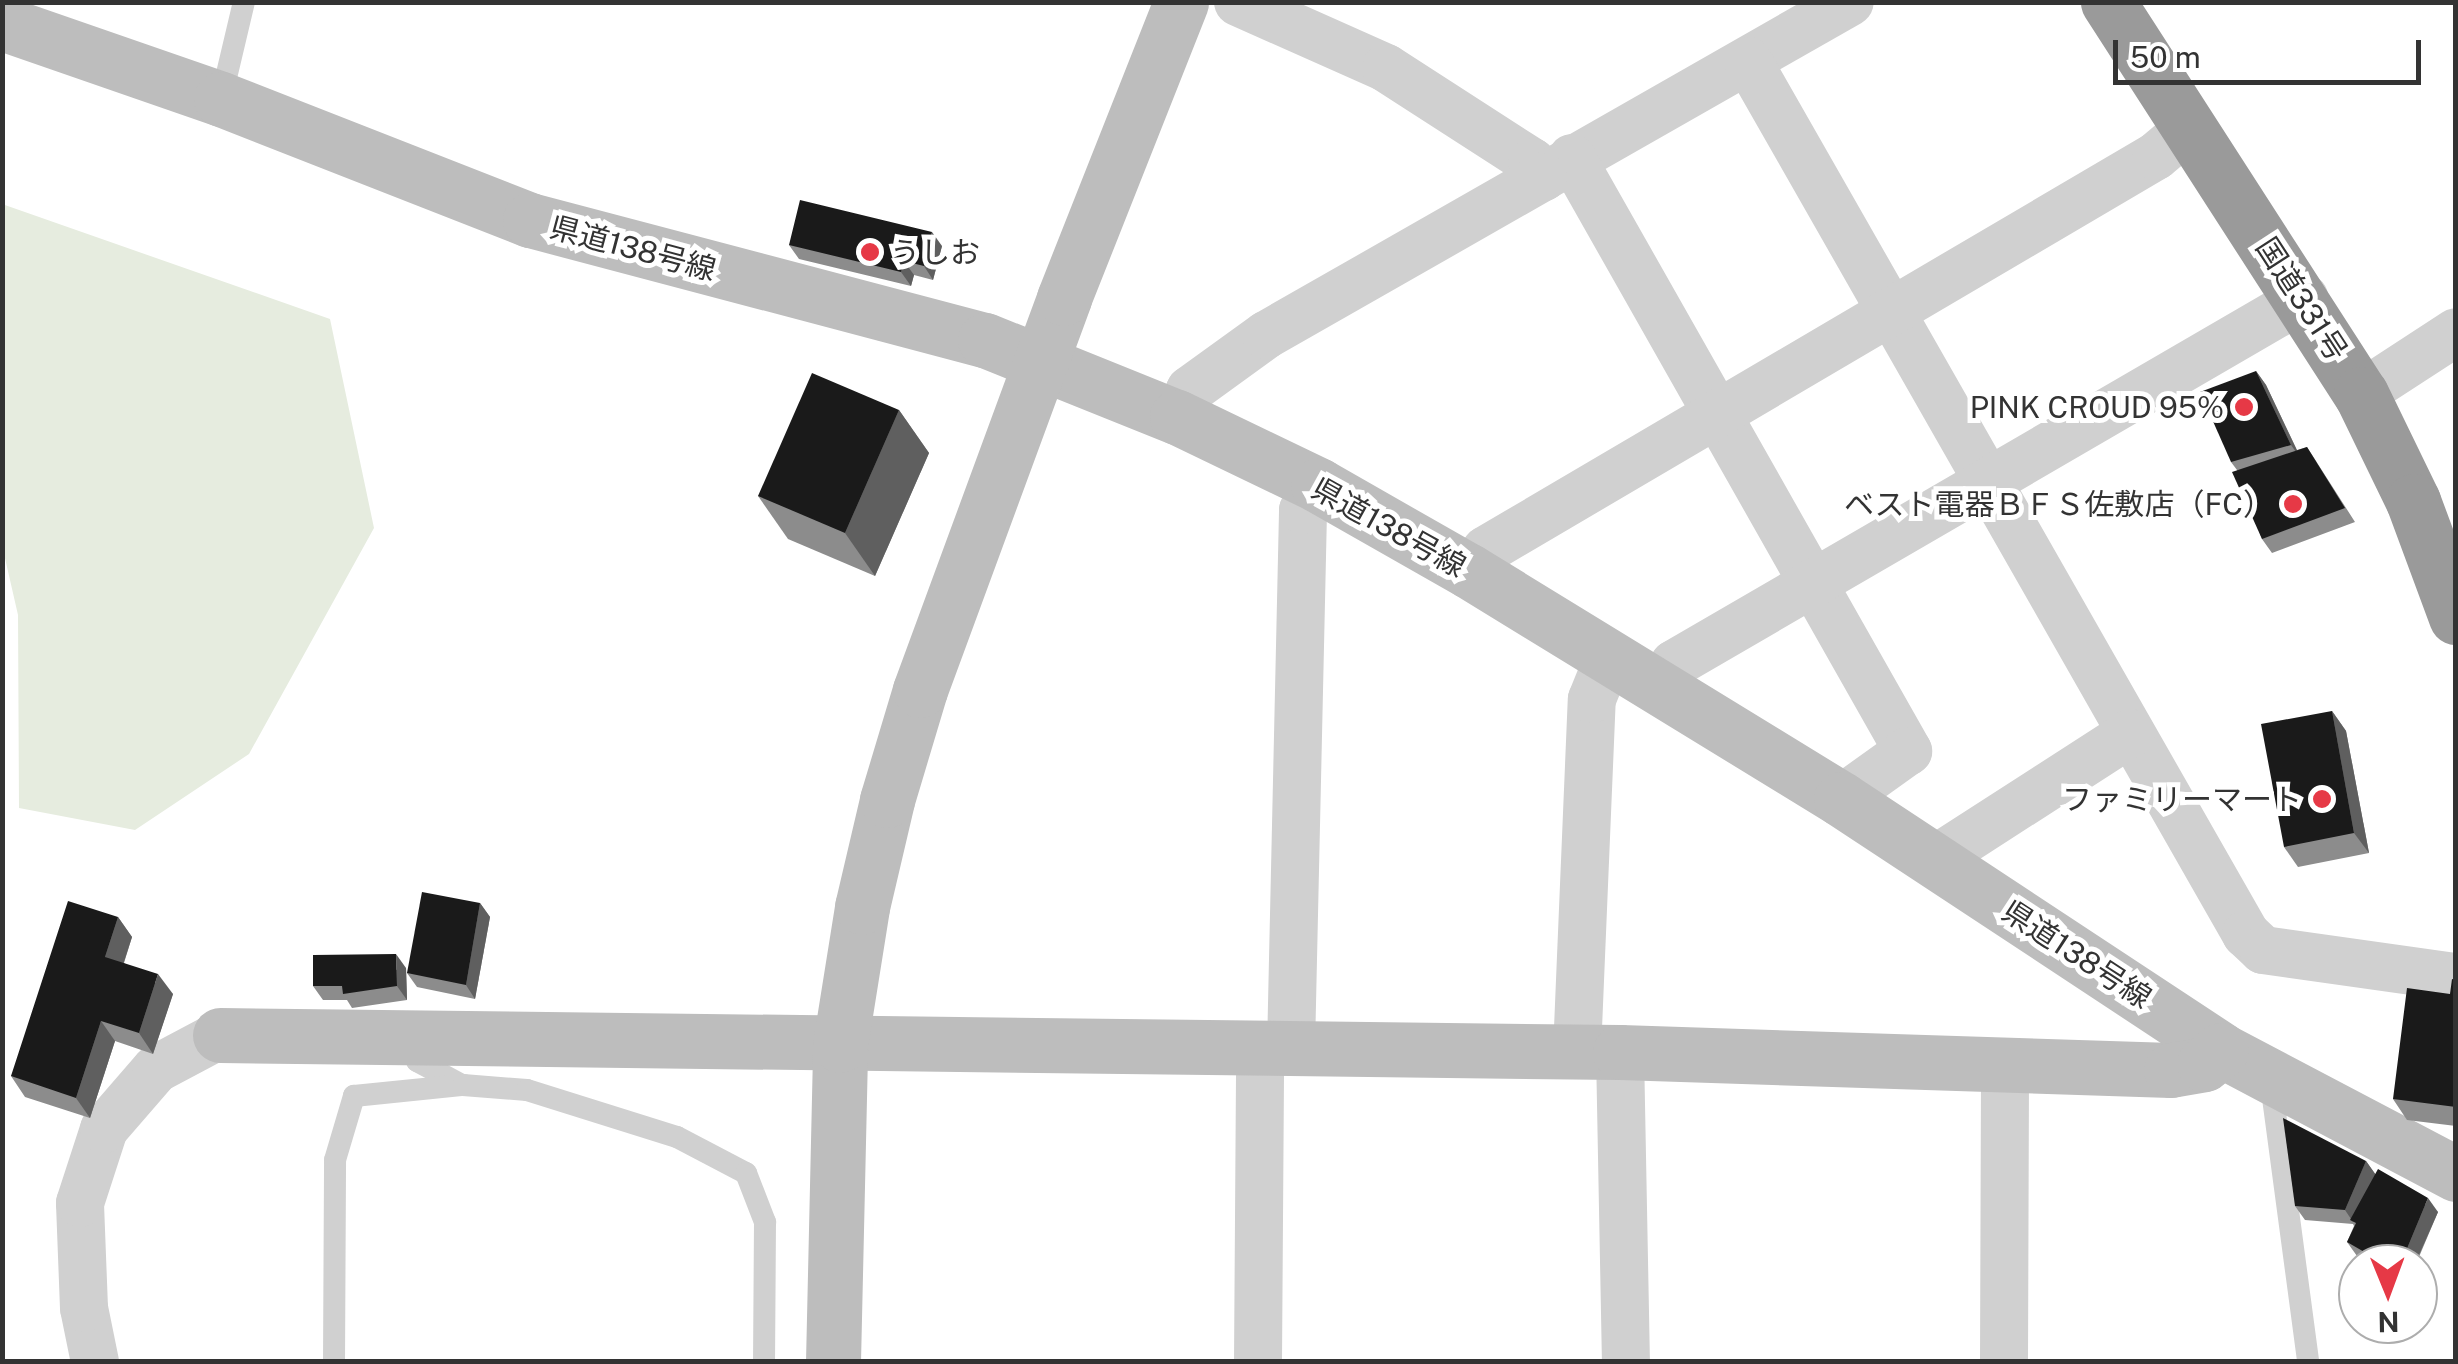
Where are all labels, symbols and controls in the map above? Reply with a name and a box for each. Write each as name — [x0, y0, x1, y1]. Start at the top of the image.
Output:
scale bar — [2118, 20, 2426, 82]
text: 50 m — [2130, 39, 2201, 75]
street label: 県道138号線 — [546, 209, 720, 287]
street label: 国道331号 — [2249, 231, 2355, 367]
place label: うしお — [890, 234, 980, 270]
marker: うしお — [859, 241, 881, 263]
place label: PINK CROUD 95% — [1970, 389, 2224, 425]
marker: PINK CROUD 95% — [2233, 396, 2255, 418]
street label: 県道138号線 — [1306, 470, 1472, 584]
place label: ベスト電器ＢＦＳ佐敷店（FC） — [1845, 486, 2273, 522]
marker: ベスト電器ＢＦＳ佐敷店（FC） — [2282, 493, 2304, 515]
place label: ファミリーマート — [2062, 781, 2302, 817]
marker: ファミリーマート — [2311, 788, 2333, 810]
street label: 県道138号線 — [1996, 893, 2158, 1015]
north arrow — [2338, 1244, 2438, 1344]
text: N — [2377, 1306, 2400, 1339]

